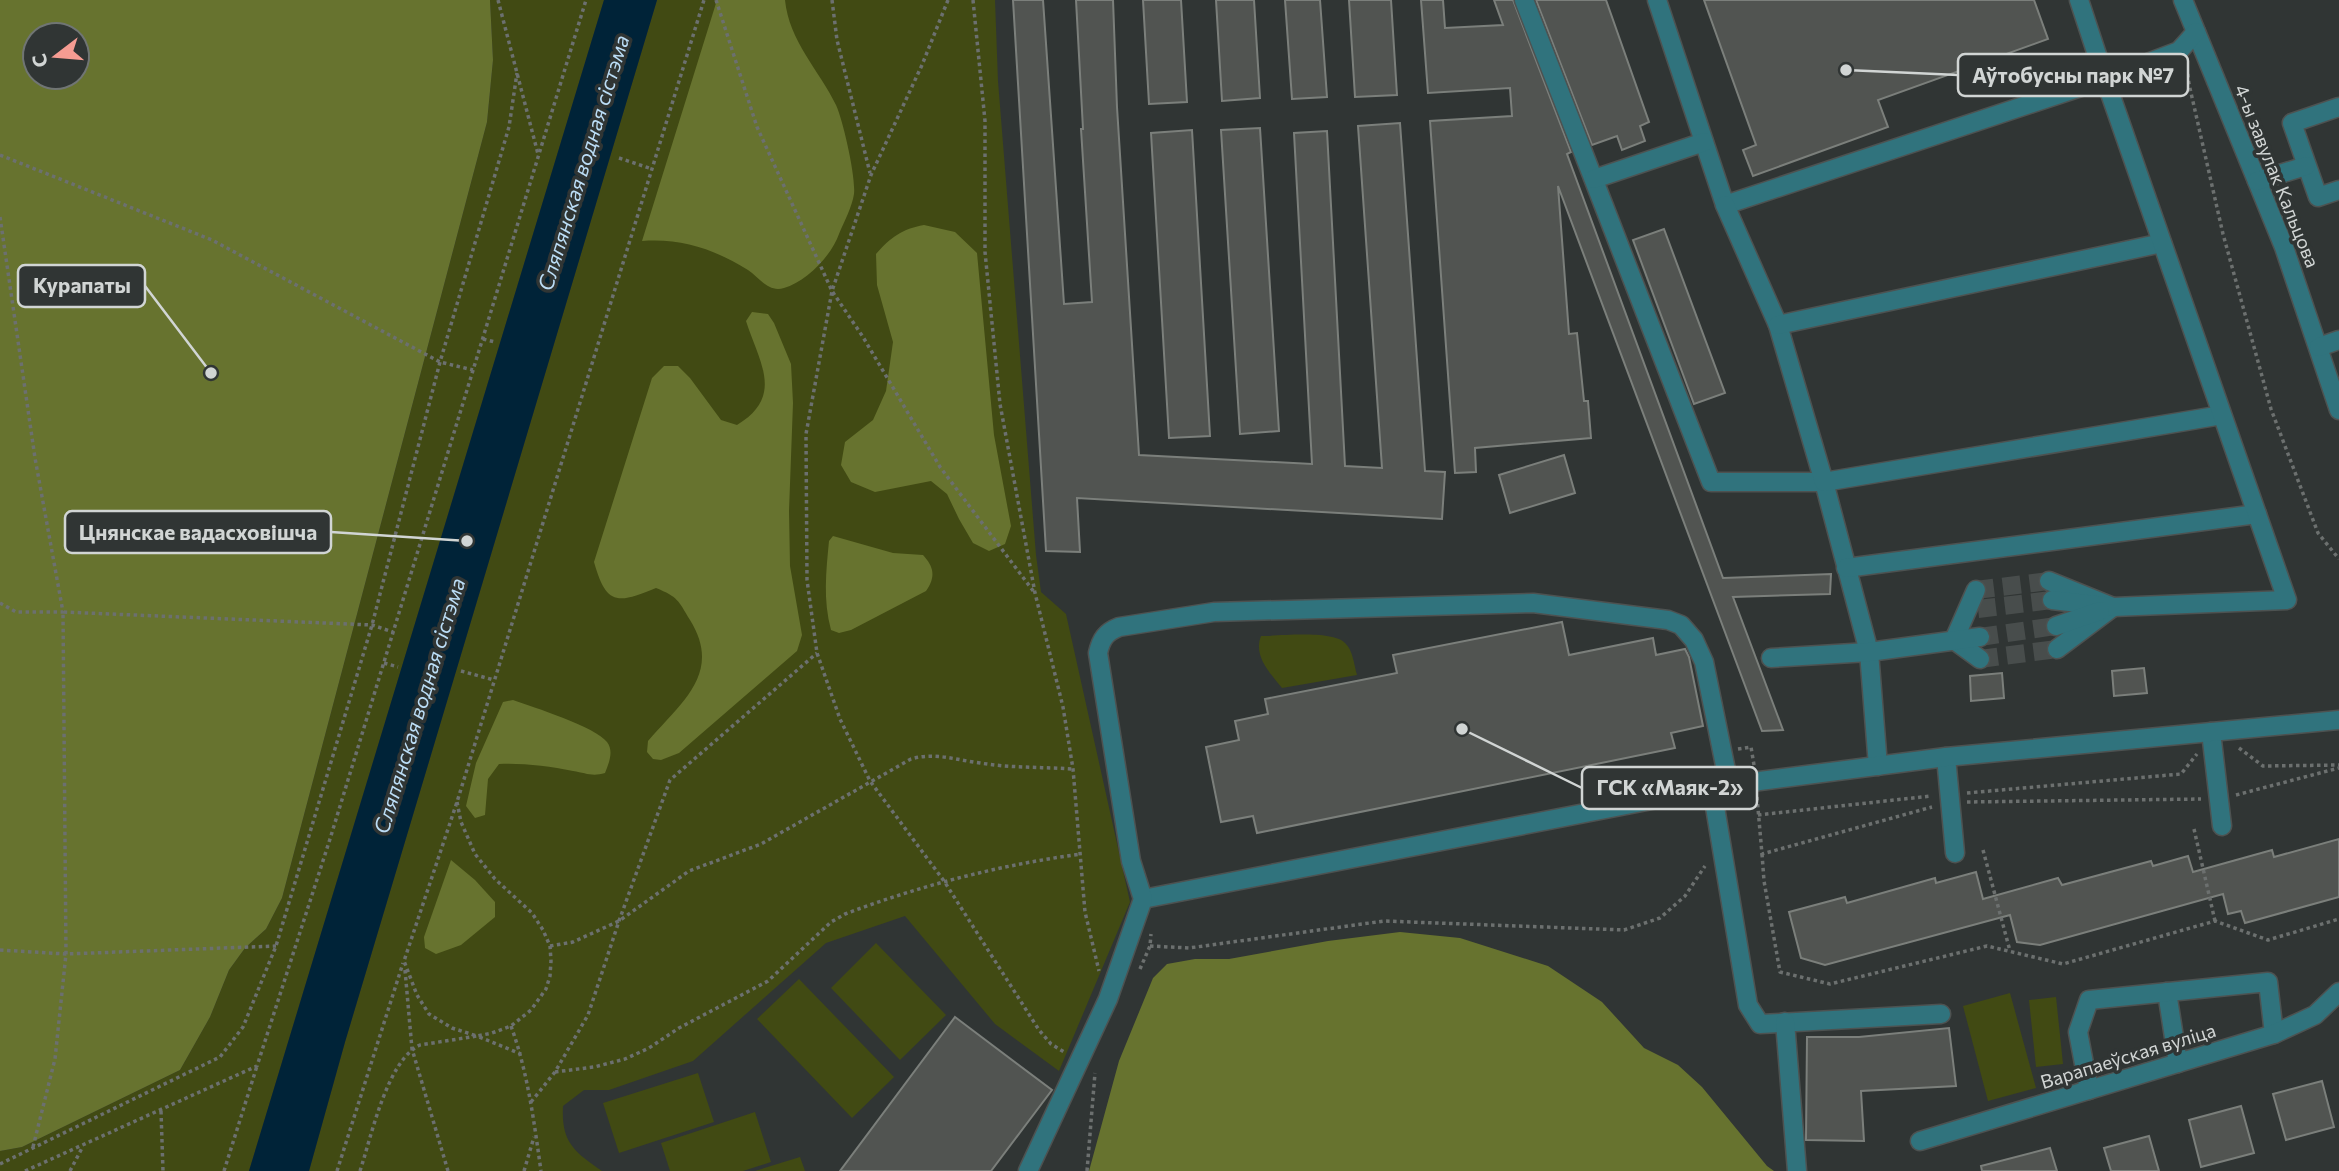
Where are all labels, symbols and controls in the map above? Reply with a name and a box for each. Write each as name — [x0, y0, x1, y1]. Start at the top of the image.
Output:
north arrow — [21, 21, 91, 91]
water label: Сляпянская водная сістэма — [532, 32, 633, 293]
text: С — [26, 51, 52, 70]
callout: Аўтобусны парк №7 — [1958, 54, 2188, 96]
text: Аўтобусны парк №7 — [1972, 62, 2174, 87]
street label: 4-ы завулак Кальцова — [2230, 81, 2325, 271]
callout: Курапаты — [18, 265, 145, 307]
text: Курапаты — [33, 272, 131, 297]
callout: Цнянскае вадасховішча — [65, 511, 331, 553]
text: Цнянскае вадасховішча — [79, 519, 317, 544]
water label: Сляпянская водная сістэма — [368, 575, 469, 836]
callout: ГСК «Маяк-2» — [1582, 767, 1757, 809]
text: ГСК «Маяк-2» — [1597, 774, 1744, 799]
street label: Варапаеўская вуліца — [2037, 1018, 2218, 1093]

